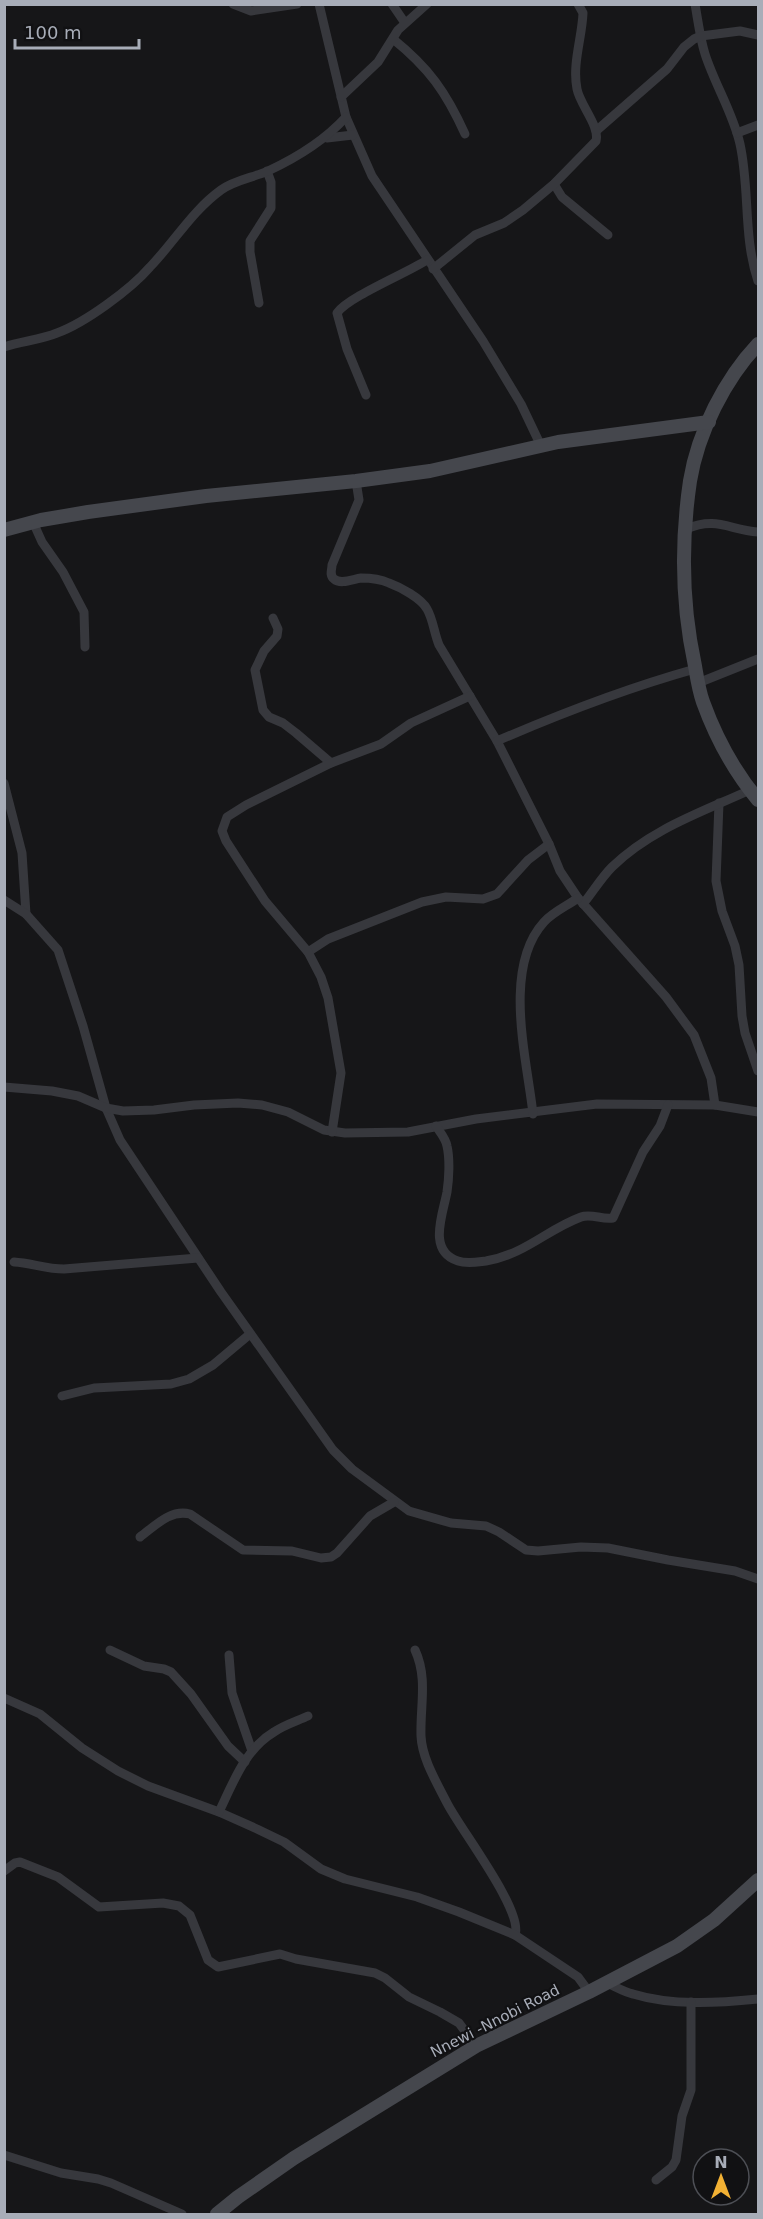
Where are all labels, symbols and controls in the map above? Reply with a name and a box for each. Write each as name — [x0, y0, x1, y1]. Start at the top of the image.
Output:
scale bar — [15, 12, 140, 50]
text: 100 m — [24, 22, 82, 43]
street label: Nnewi -Nnobi Road — [427, 1981, 563, 2061]
north arrow — [691, 2147, 751, 2207]
text: N — [714, 2153, 728, 2172]

